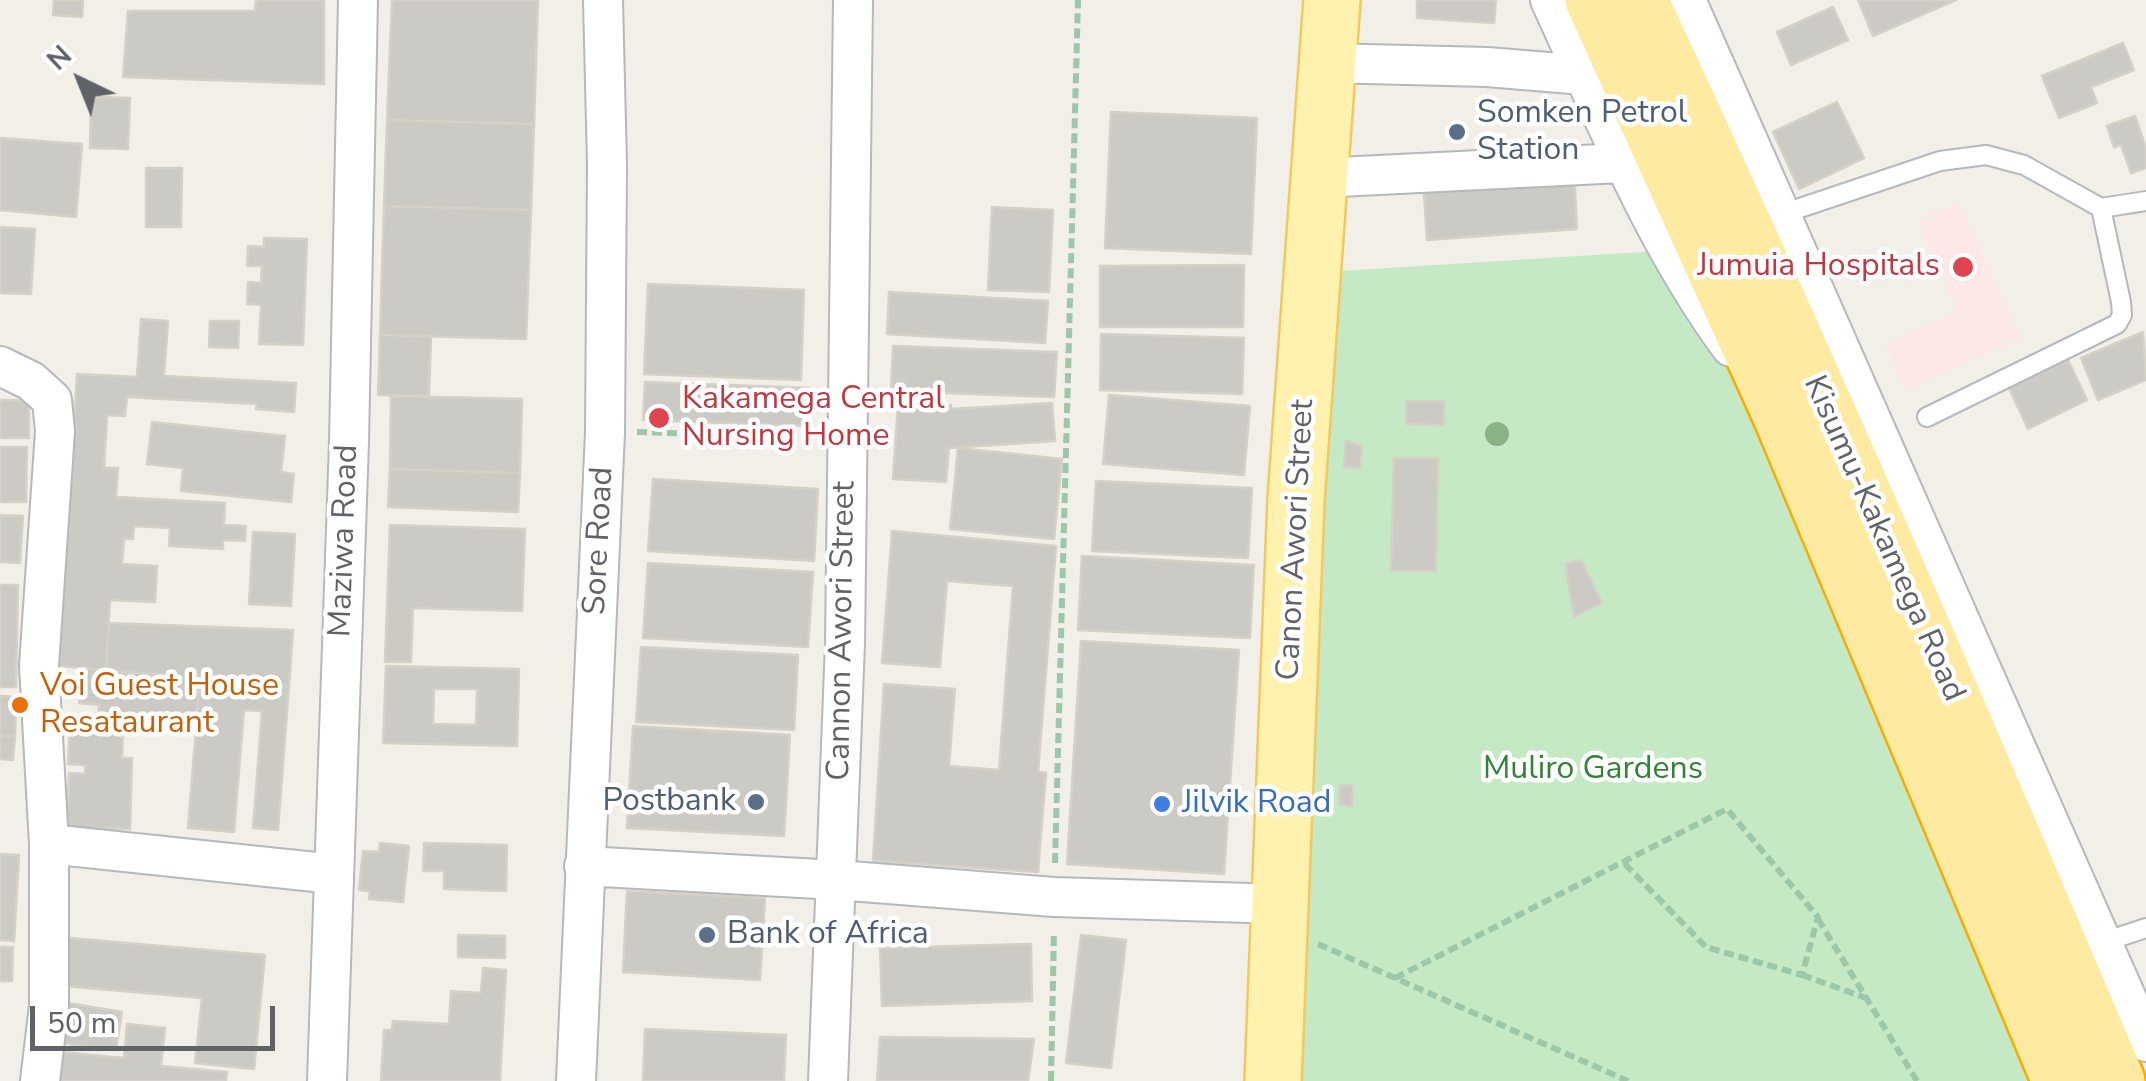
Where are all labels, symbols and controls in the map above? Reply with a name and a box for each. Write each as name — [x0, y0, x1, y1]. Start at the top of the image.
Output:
north arrow — [30, 30, 130, 130]
text: N — [39, 37, 80, 79]
place label: Somken Petrol Station — [1477, 95, 1687, 170]
marker: Somken Petrol Station — [1446, 121, 1468, 143]
place label: Jumuia Hospitals — [1697, 248, 1940, 286]
marker: Jumuia Hospitals — [1950, 254, 1976, 280]
street label: Kisumu-Kakamega Road — [1794, 370, 1972, 708]
place label: Kakamega Central Nursing Home — [682, 381, 945, 456]
street label: Canon Awori Street — [1270, 398, 1324, 682]
marker: Kakamega Central Nursing Home — [646, 405, 672, 431]
street label: Maziwa Road — [322, 444, 368, 638]
street label: Sore Road — [577, 466, 623, 616]
street label: Cannon Awori Street — [821, 481, 865, 781]
place label: Voi Guest House Resataurant — [40, 668, 279, 743]
marker: Voi Guest House Resataurant — [9, 694, 31, 716]
park label: Muliro Gardens — [1483, 751, 1703, 789]
place label: Postbank — [602, 783, 736, 821]
place label: Jilvik Road — [1182, 785, 1331, 823]
marker: Postbank — [745, 791, 767, 813]
marker: Jilvik Road — [1151, 793, 1173, 815]
place label: Bank of Africa — [727, 916, 929, 954]
marker: Bank of Africa — [696, 924, 718, 946]
scale bar — [35, 986, 280, 1048]
text: 50 m — [47, 1003, 116, 1044]

